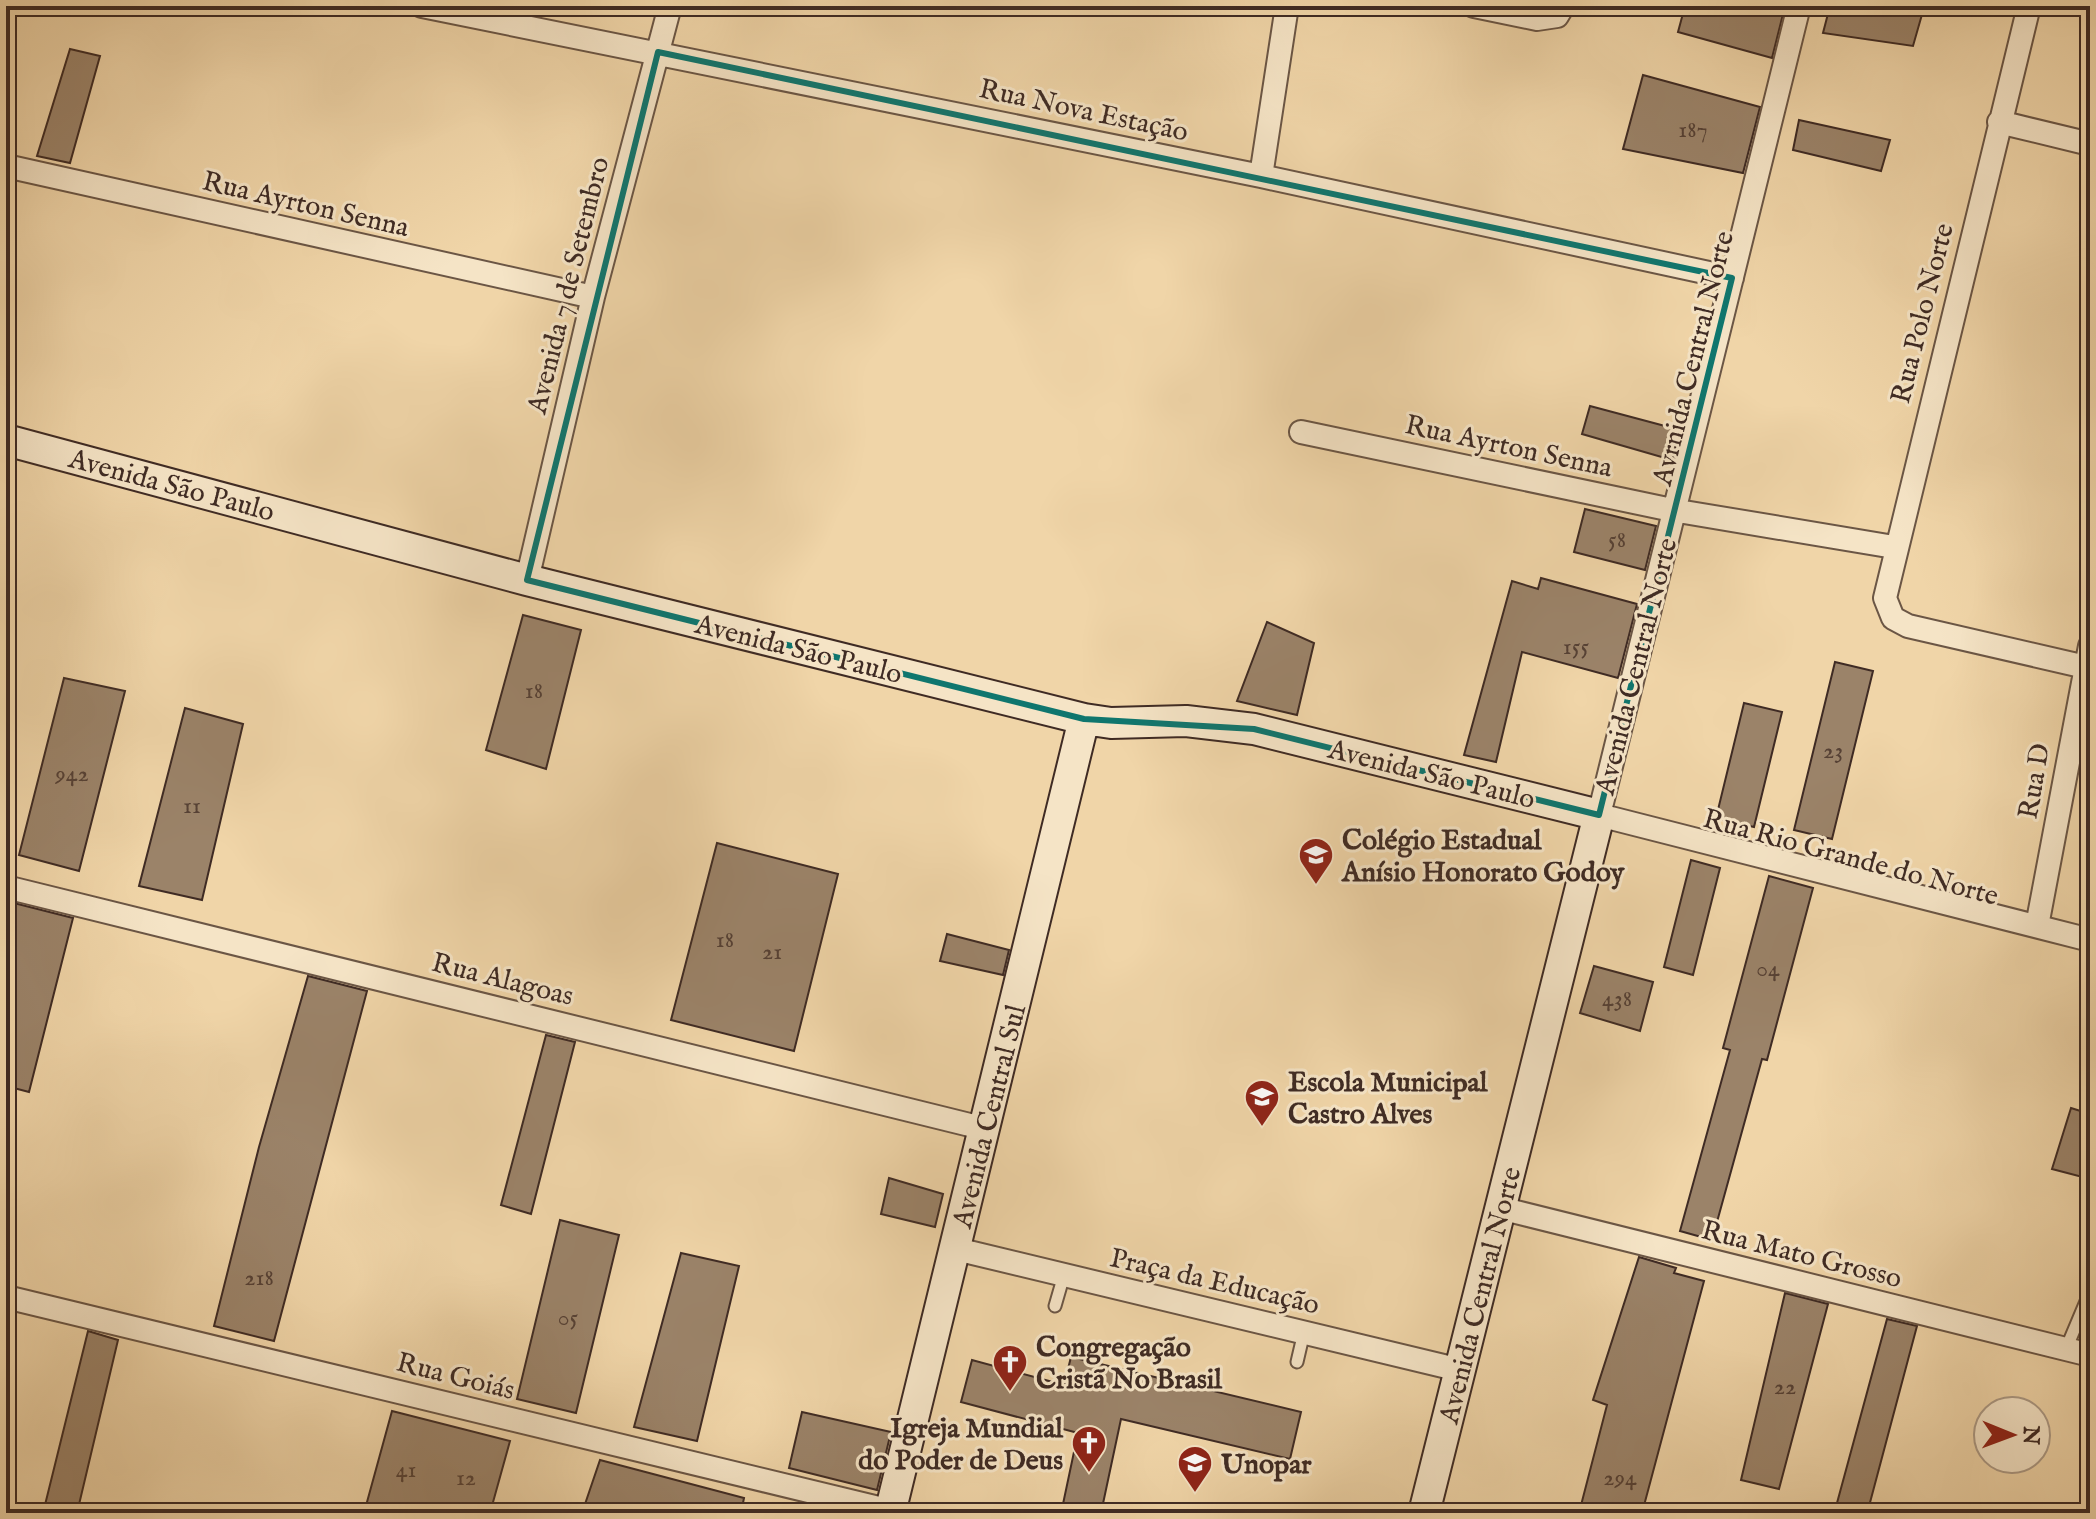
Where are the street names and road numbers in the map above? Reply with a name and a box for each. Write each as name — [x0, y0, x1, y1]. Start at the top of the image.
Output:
street label: Rua Nova Estação — [976, 72, 1191, 151]
street label: Avenida 7 de Setembro — [520, 154, 618, 419]
street label: Rua Ayrton Senna — [199, 165, 413, 246]
street label: Rua Polo Norte — [1884, 220, 1963, 407]
street label: Avrnida Central Norte — [1646, 228, 1743, 491]
street label: Rua Ayrton Senna — [1402, 408, 1616, 487]
street label: Avenida São Paulo — [64, 442, 278, 531]
street label: Avenida Central Norte — [1588, 534, 1686, 800]
street label: Avenida São Paulo — [690, 608, 905, 693]
street label: Avenida São Paulo — [1323, 733, 1538, 818]
street label: Rua D — [2012, 741, 2059, 822]
street label: Rua Rio Grande do Norte — [1699, 802, 2002, 915]
street label: Rua Alagoas — [428, 946, 577, 1015]
street label: Avenida Central Sul — [946, 1001, 1035, 1233]
street label: Avenida Central Norte — [1432, 1163, 1530, 1429]
street label: Rua Mato Grosso — [1697, 1214, 1905, 1297]
street label: Praça da Educação — [1106, 1241, 1323, 1324]
street label: Rua Goiás — [393, 1346, 518, 1409]

